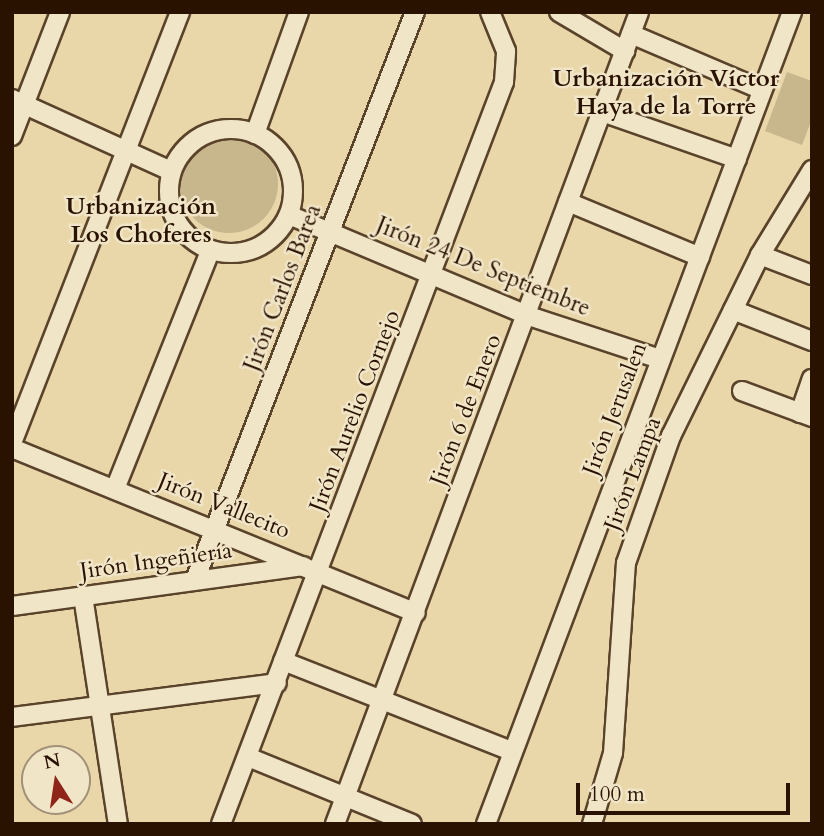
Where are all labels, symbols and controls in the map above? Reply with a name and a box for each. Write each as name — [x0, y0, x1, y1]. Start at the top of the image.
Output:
district label: Urbanización Víctor Haya de la Torre — [553, 65, 779, 121]
district label: Urbanización Los Choferes — [66, 193, 216, 249]
street label: Jirón Carlos Barea — [238, 201, 328, 375]
street label: Jirón 24 De Septiembre — [372, 211, 594, 323]
street label: Jirón Aurelio Cornejo — [304, 306, 406, 516]
street label: Jirón 6 de Enero — [425, 331, 507, 489]
street label: Jirón Jerusalen — [577, 338, 653, 480]
street label: Jirón Lampa — [599, 413, 667, 535]
street label: Jirón Vallecito — [154, 467, 294, 545]
street label: Jirón Ingeñiería — [78, 537, 234, 585]
north arrow — [21, 745, 91, 815]
text: N — [41, 747, 63, 776]
scale bar — [579, 770, 792, 814]
text: 100 m — [589, 780, 645, 809]

